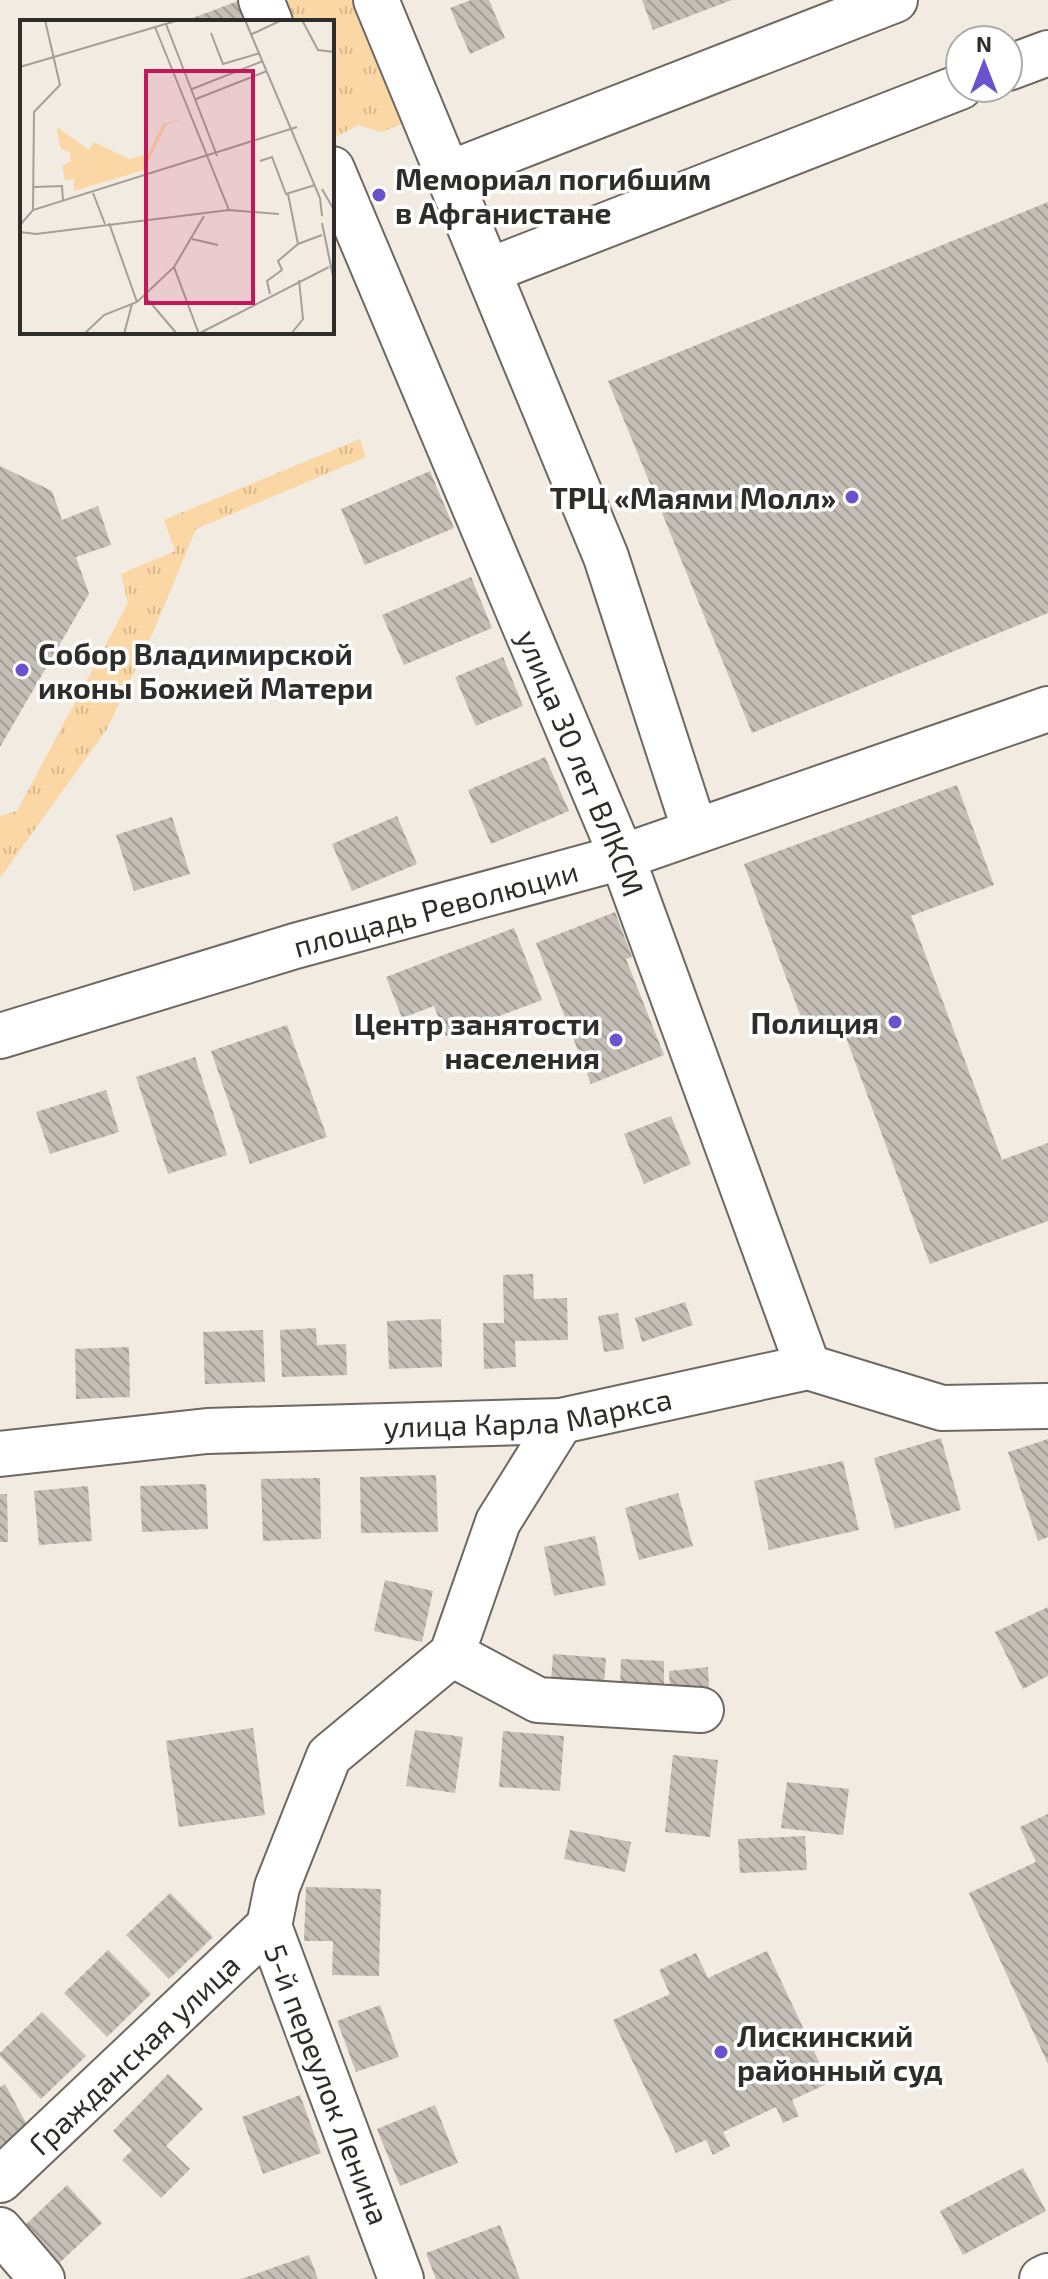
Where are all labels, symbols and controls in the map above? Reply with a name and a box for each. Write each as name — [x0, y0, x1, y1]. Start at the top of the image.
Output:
inset map — [20, 20, 334, 334]
north arrow — [944, 24, 1024, 104]
text: N — [976, 30, 992, 56]
place label: Мемориал погибшим в Афганистане — [395, 160, 711, 230]
marker: Мемориал погибшим в Афганистане — [370, 186, 388, 204]
place label: ТРЦ «Маями Молл» — [550, 479, 836, 515]
marker: ТРЦ «Маями Молл» — [843, 488, 861, 506]
street label: улица 30 лет ВЛКСМ — [509, 624, 653, 901]
place label: Собор Владимирской иконы Божией Матери — [38, 635, 373, 705]
marker: Собор Владимирской иконы Божией Матери — [13, 661, 31, 679]
street label: площадь Революции — [289, 852, 582, 964]
place label: Полиция — [751, 1004, 879, 1040]
place label: Центр занятости населения — [354, 1005, 600, 1075]
marker: Полиция — [886, 1013, 904, 1031]
marker: Центр занятости населения — [607, 1031, 625, 1049]
street label: улица Карла Маркса — [383, 1379, 675, 1445]
street label: 5-й переулок Ленина — [257, 1939, 398, 2230]
street label: Гражданская улица — [21, 1946, 247, 2162]
place label: Лискинский районный суд — [737, 2017, 943, 2088]
marker: Лискинский районный суд — [712, 2043, 730, 2061]

